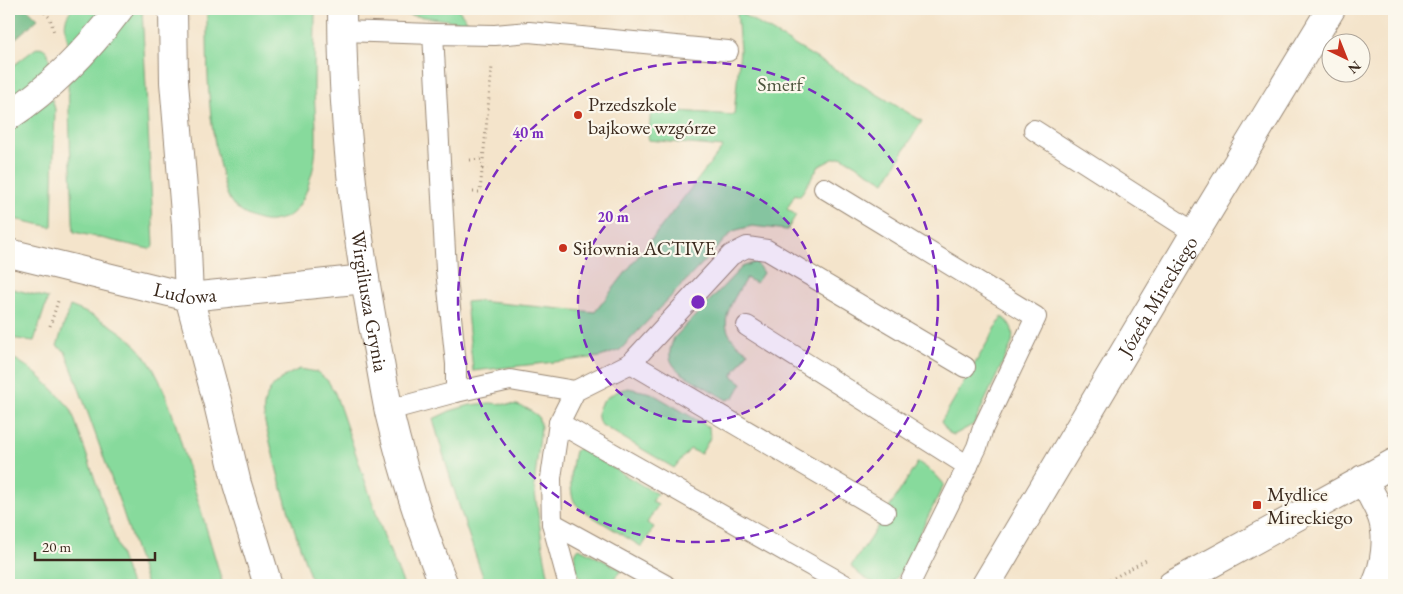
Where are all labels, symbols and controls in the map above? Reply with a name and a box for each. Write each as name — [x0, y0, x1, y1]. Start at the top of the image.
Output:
north arrow — [1320, 32, 1370, 82]
text: N — [1344, 57, 1365, 78]
park label: Smerf — [757, 71, 805, 97]
place label: Przedszkole bajkowe wzgórze — [588, 91, 716, 140]
marker: Przedszkole bajkowe wzgórze — [572, 109, 584, 121]
text: 40 m — [512, 123, 544, 142]
text: 20 m — [597, 207, 629, 226]
street label: Wirgiliusza Grynia — [345, 229, 394, 374]
street label: Józefa Mireckiego — [1111, 231, 1203, 363]
place label: Siłownia ACTIVE — [573, 235, 716, 261]
marker: Siłownia ACTIVE — [557, 242, 569, 254]
street label: Ludowa — [151, 276, 218, 310]
centre of rings — [689, 293, 707, 311]
place label: Mydlice Mireckiego — [1267, 481, 1353, 530]
marker: Mydlice Mireckiego — [1251, 499, 1263, 511]
scale bar — [35, 529, 155, 561]
text: 20 m — [42, 537, 71, 556]

